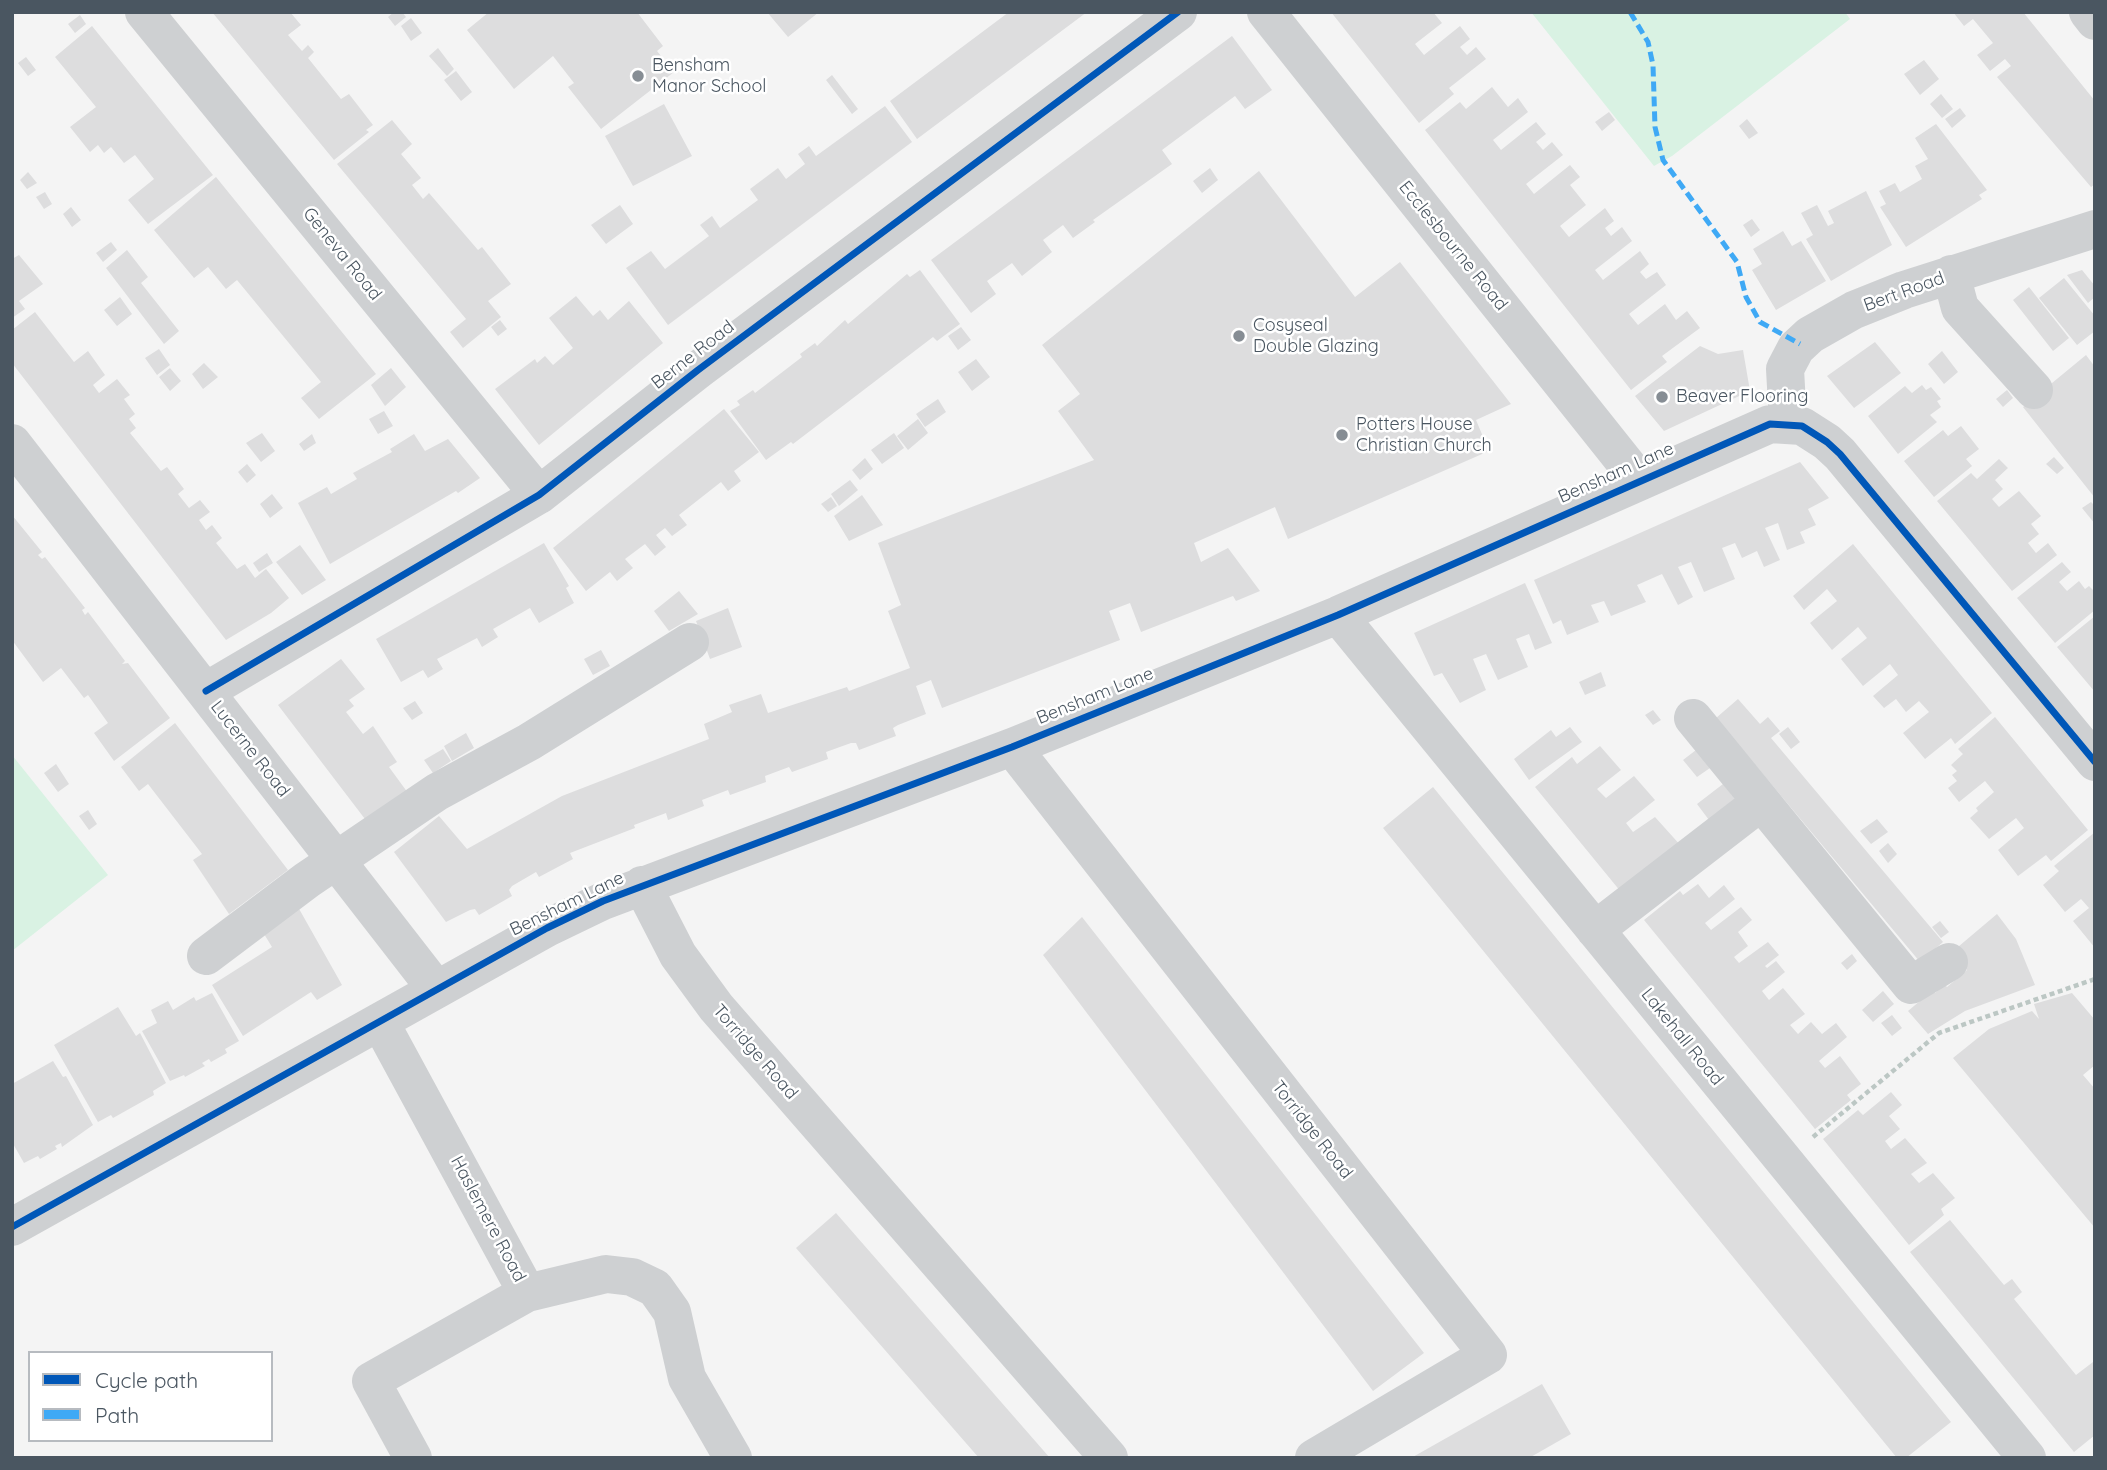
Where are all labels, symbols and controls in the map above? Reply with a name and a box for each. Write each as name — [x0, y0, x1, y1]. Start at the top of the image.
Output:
place label: Bensham Manor School — [652, 55, 766, 98]
marker: Bensham Manor School — [630, 68, 646, 84]
street label: Ecclesbourne Road — [1394, 177, 1512, 315]
street label: Geneva Road — [298, 203, 386, 305]
street label: Bert Road — [1861, 267, 1947, 317]
place label: Cosyseal Double Glazing — [1253, 315, 1379, 358]
street label: Berne Road — [647, 316, 739, 394]
marker: Cosyseal Double Glazing — [1231, 328, 1247, 344]
place label: Beaver Flooring — [1676, 386, 1808, 408]
marker: Beaver Flooring — [1654, 389, 1670, 405]
place label: Potters House Christian Church — [1356, 414, 1492, 457]
marker: Potters House Christian Church — [1334, 427, 1350, 443]
street label: Bensham Lane — [1555, 438, 1677, 508]
street label: Bensham Lane — [1033, 663, 1157, 729]
street label: Lucerne Road — [206, 696, 294, 802]
street label: Bensham Lane — [506, 867, 628, 941]
street label: Lakehall Road — [1636, 984, 1728, 1090]
street label: Torridge Road — [708, 1000, 802, 1104]
street label: Torridge Road — [1267, 1077, 1357, 1183]
street label: Haslemere Road — [446, 1152, 530, 1286]
legend — [28, 1351, 273, 1442]
text: Cycle path — [95, 1367, 198, 1393]
text: Path — [95, 1402, 139, 1428]

